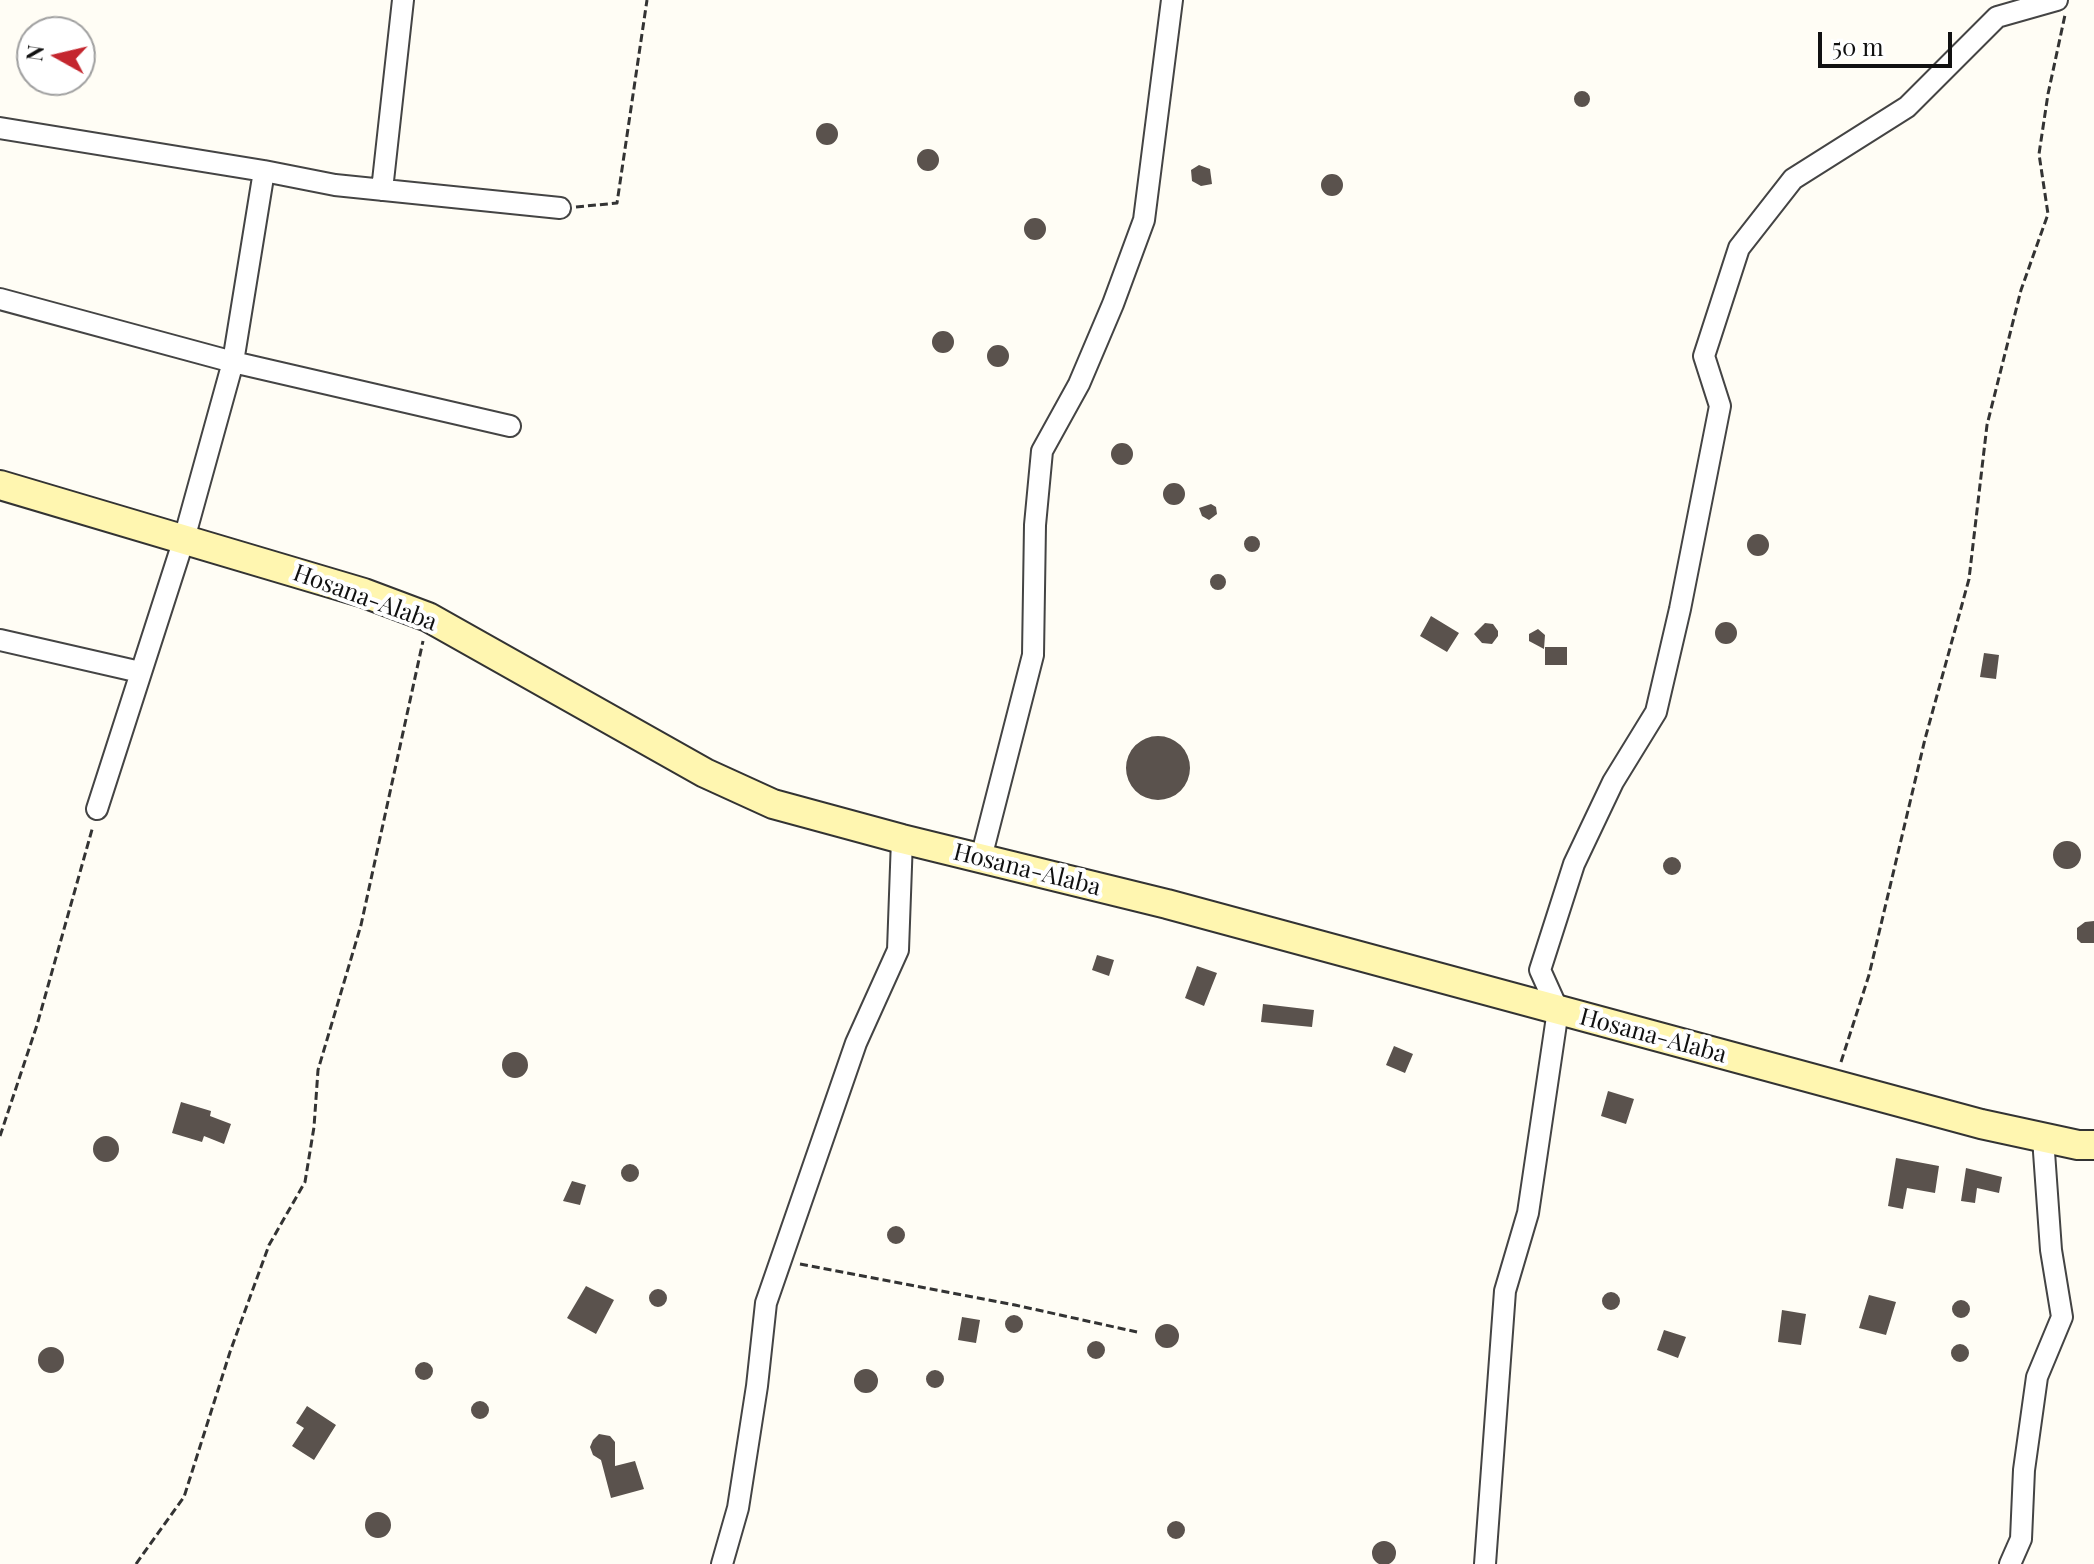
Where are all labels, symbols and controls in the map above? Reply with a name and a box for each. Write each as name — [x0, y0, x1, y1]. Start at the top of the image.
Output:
north arrow — [16, 16, 96, 96]
scale bar — [1822, 16, 1956, 66]
text: 50 m — [1832, 30, 1884, 62]
text: N — [18, 43, 50, 63]
street label: Hosana-Alaba — [289, 559, 441, 637]
street label: Hosana-Alaba — [950, 838, 1104, 902]
street label: Hosana-Alaba — [1576, 1003, 1730, 1069]

